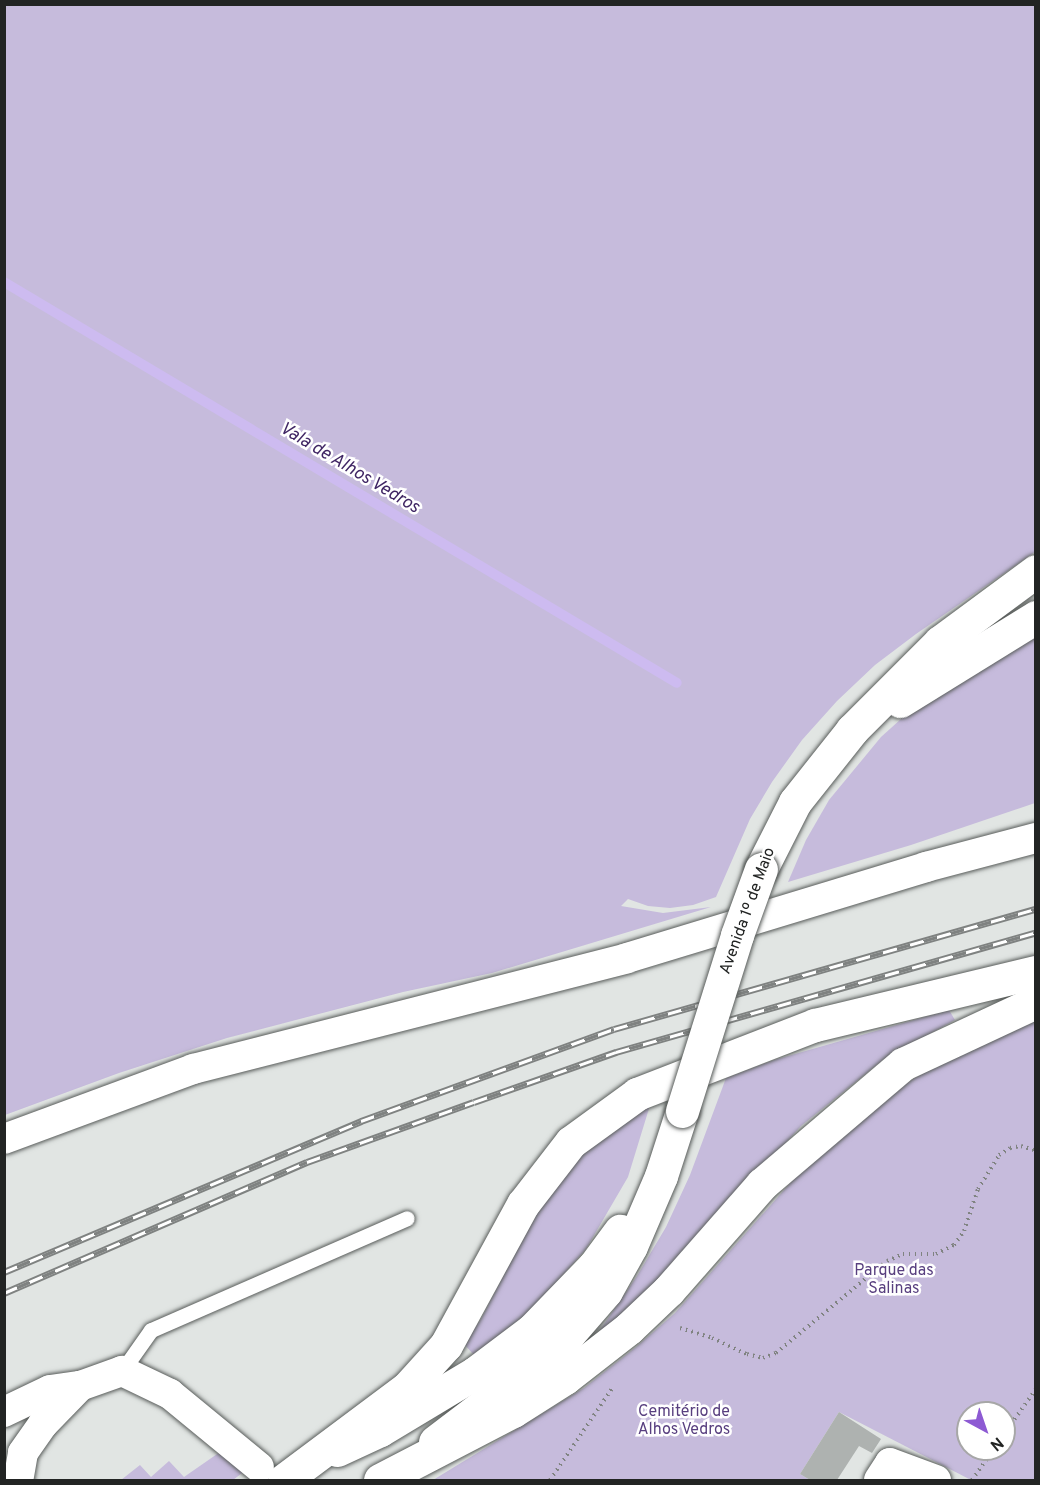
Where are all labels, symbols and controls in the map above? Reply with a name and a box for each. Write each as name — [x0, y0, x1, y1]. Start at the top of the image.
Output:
water label: Vala de Alhos Vedros — [274, 418, 424, 520]
street label: Avenida 1º de Maio — [716, 845, 780, 977]
park label: Parque das Salinas — [854, 1261, 934, 1299]
north arrow — [956, 1401, 1016, 1461]
park label: Cemitério de Alhos Vedros — [637, 1402, 731, 1440]
text: N — [985, 1432, 1007, 1455]

